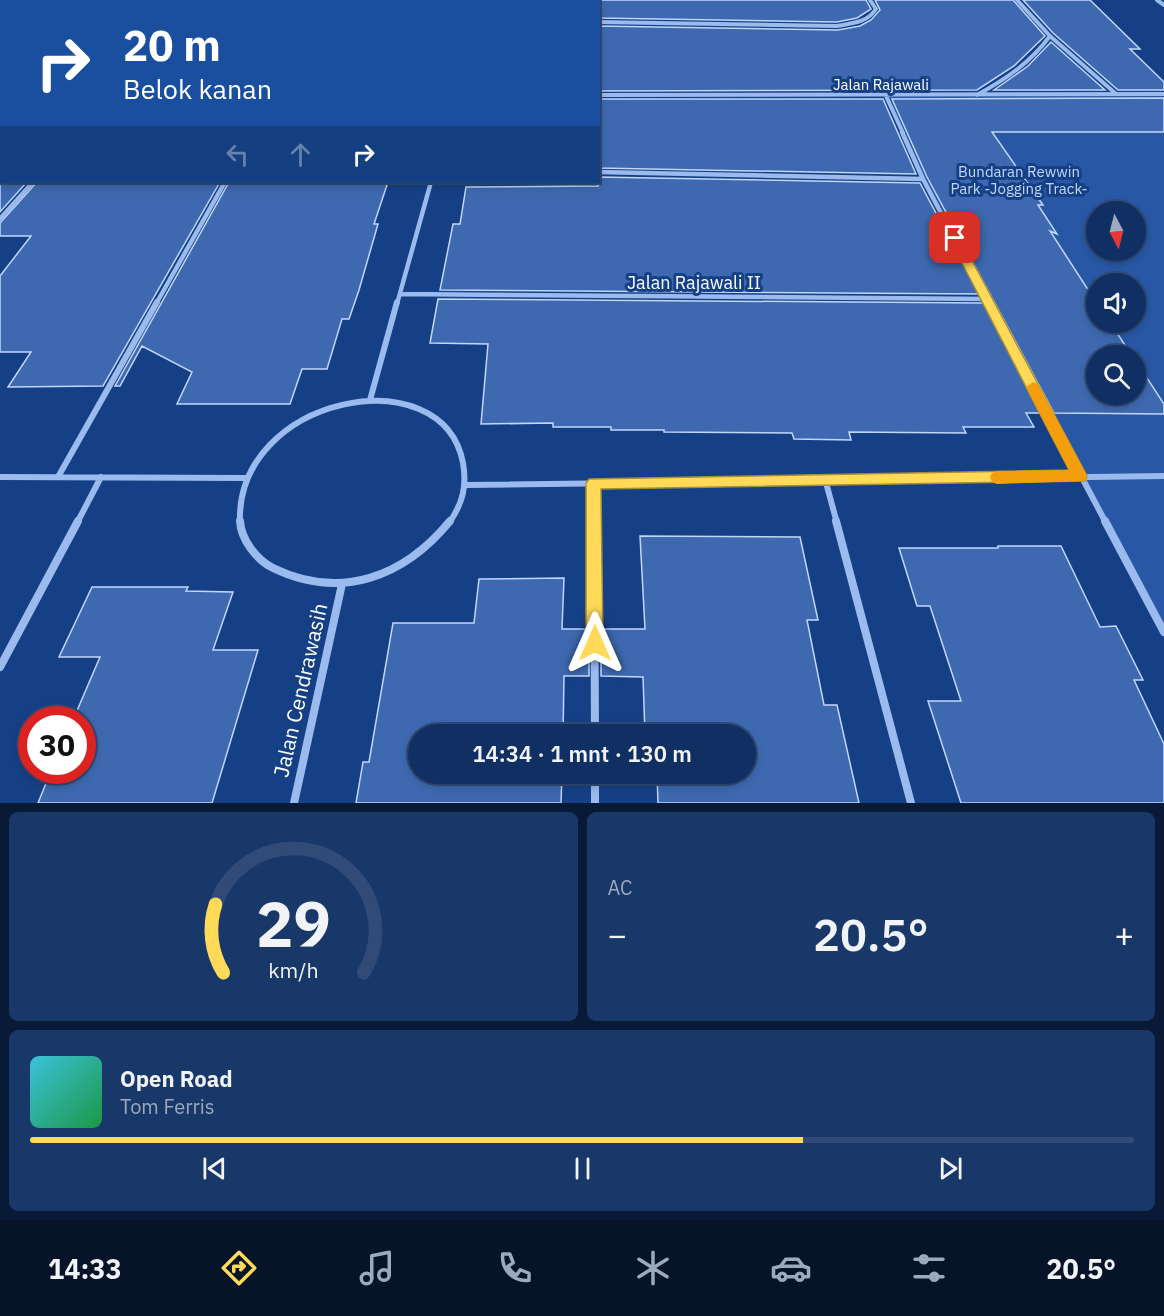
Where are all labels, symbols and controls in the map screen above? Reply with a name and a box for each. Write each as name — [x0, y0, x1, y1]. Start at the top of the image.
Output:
text: 20 m — [123, 18, 221, 73]
icon: right — [24, 24, 102, 102]
text: Belok kanan — [123, 71, 272, 106]
street label: Jalan Rajawali — [833, 75, 929, 94]
icon: left — [221, 138, 254, 171]
icon: ahead — [284, 138, 317, 171]
icon: right — [347, 138, 380, 171]
park label: Bundaran Rewwin Park -Jogging Track- — [950, 162, 1088, 198]
north arrow — [1086, 201, 1146, 261]
map controls — [1086, 201, 1146, 405]
pin — [929, 212, 980, 263]
icon: arrive — [938, 221, 971, 254]
street label: Jalan Rajawali II — [627, 271, 761, 294]
button: sound — [1086, 273, 1146, 333]
button: search — [1086, 345, 1146, 405]
street label: Jalan Cendrawasih — [266, 600, 334, 780]
position arrow — [563, 611, 627, 675]
speed limit sign: 30 — [18, 706, 96, 784]
text: 14:34 · 1 mnt · 130 m — [472, 739, 692, 768]
text: AC — [608, 874, 632, 901]
text: 29 — [256, 883, 331, 964]
text: 20.5° — [813, 905, 929, 963]
text: − — [608, 913, 627, 956]
text: + — [1114, 913, 1134, 956]
text: km/h — [268, 957, 318, 985]
text: Open Road — [120, 1064, 233, 1093]
text: Tom Ferris — [120, 1093, 215, 1120]
icon: previous — [198, 1152, 231, 1185]
icon: pause — [566, 1152, 599, 1185]
icon: next — [934, 1152, 967, 1185]
icon: directions — [218, 1247, 260, 1289]
icon: music — [356, 1247, 398, 1289]
icon: phone — [494, 1247, 536, 1289]
icon: climate — [632, 1247, 674, 1289]
icon: car — [770, 1247, 812, 1289]
icon: filters — [908, 1247, 950, 1289]
text: 14:33 — [48, 1251, 122, 1286]
text: 20.5° — [1046, 1251, 1116, 1286]

